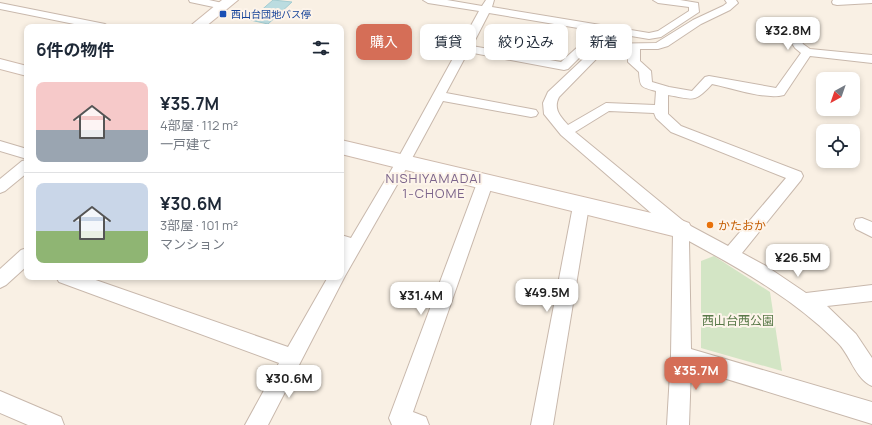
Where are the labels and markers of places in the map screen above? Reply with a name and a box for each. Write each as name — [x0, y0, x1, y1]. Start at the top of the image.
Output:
place label: 西山台団地バス停 — [231, 7, 311, 21]
marker: 西山台団地バス停 — [218, 9, 228, 19]
pin: ¥32.8M — [755, 17, 821, 51]
place label: かたおか — [718, 217, 766, 234]
marker: かたおか — [705, 220, 715, 230]
pin: ¥26.5M — [765, 244, 831, 278]
pin: ¥49.5M — [514, 279, 580, 313]
pin: ¥31.4M — [388, 282, 454, 316]
pin: ¥35.7M — [663, 357, 729, 391]
pin: ¥30.6M — [256, 365, 322, 399]

